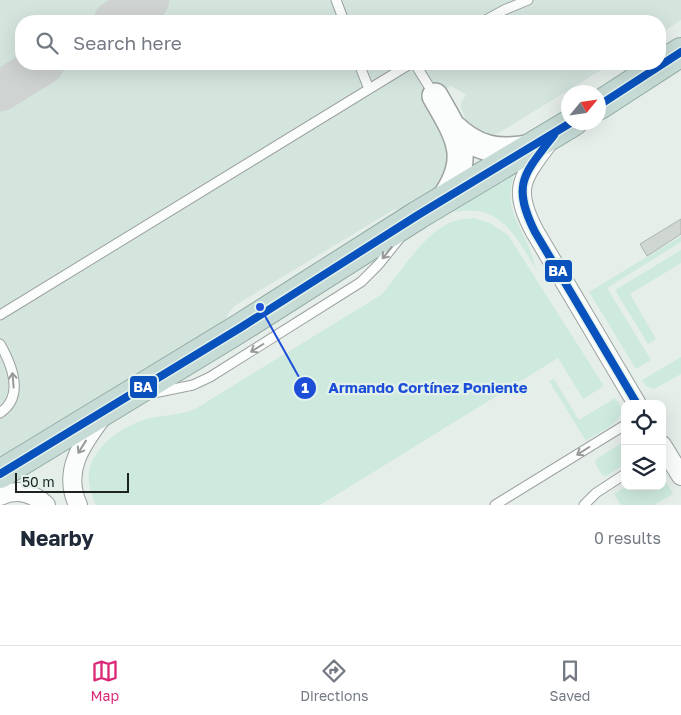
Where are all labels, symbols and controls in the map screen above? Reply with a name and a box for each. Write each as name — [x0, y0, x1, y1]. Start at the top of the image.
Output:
search box — [15, 15, 666, 70]
icon: search — [33, 29, 61, 57]
text: Search here — [73, 31, 182, 54]
north arrow — [561, 85, 606, 130]
one-way arrow — [382, 246, 393, 259]
line badge: BA — [544, 259, 573, 283]
text: BA — [548, 262, 568, 279]
one-way arrow — [250, 343, 264, 353]
one-way arrow — [9, 372, 18, 388]
callout: Armando Cortínez Poniente — [293, 373, 537, 403]
line badge: BA — [129, 375, 158, 399]
text: BA — [133, 378, 153, 395]
text: 1 — [301, 378, 309, 396]
text: Armando Cortínez Poniente — [328, 378, 528, 396]
map controls — [621, 400, 666, 490]
button: locate — [621, 400, 666, 445]
one-way arrow — [77, 439, 87, 453]
button: layers — [621, 445, 666, 490]
one-way arrow — [577, 446, 591, 456]
scale bar — [15, 470, 129, 493]
text: 50 m — [22, 473, 55, 490]
text: Nearby — [20, 525, 94, 551]
text: 0 results — [594, 528, 661, 548]
tab: Map — [91, 657, 119, 704]
tab: Directions — [300, 657, 369, 704]
tab: Saved — [550, 657, 590, 704]

